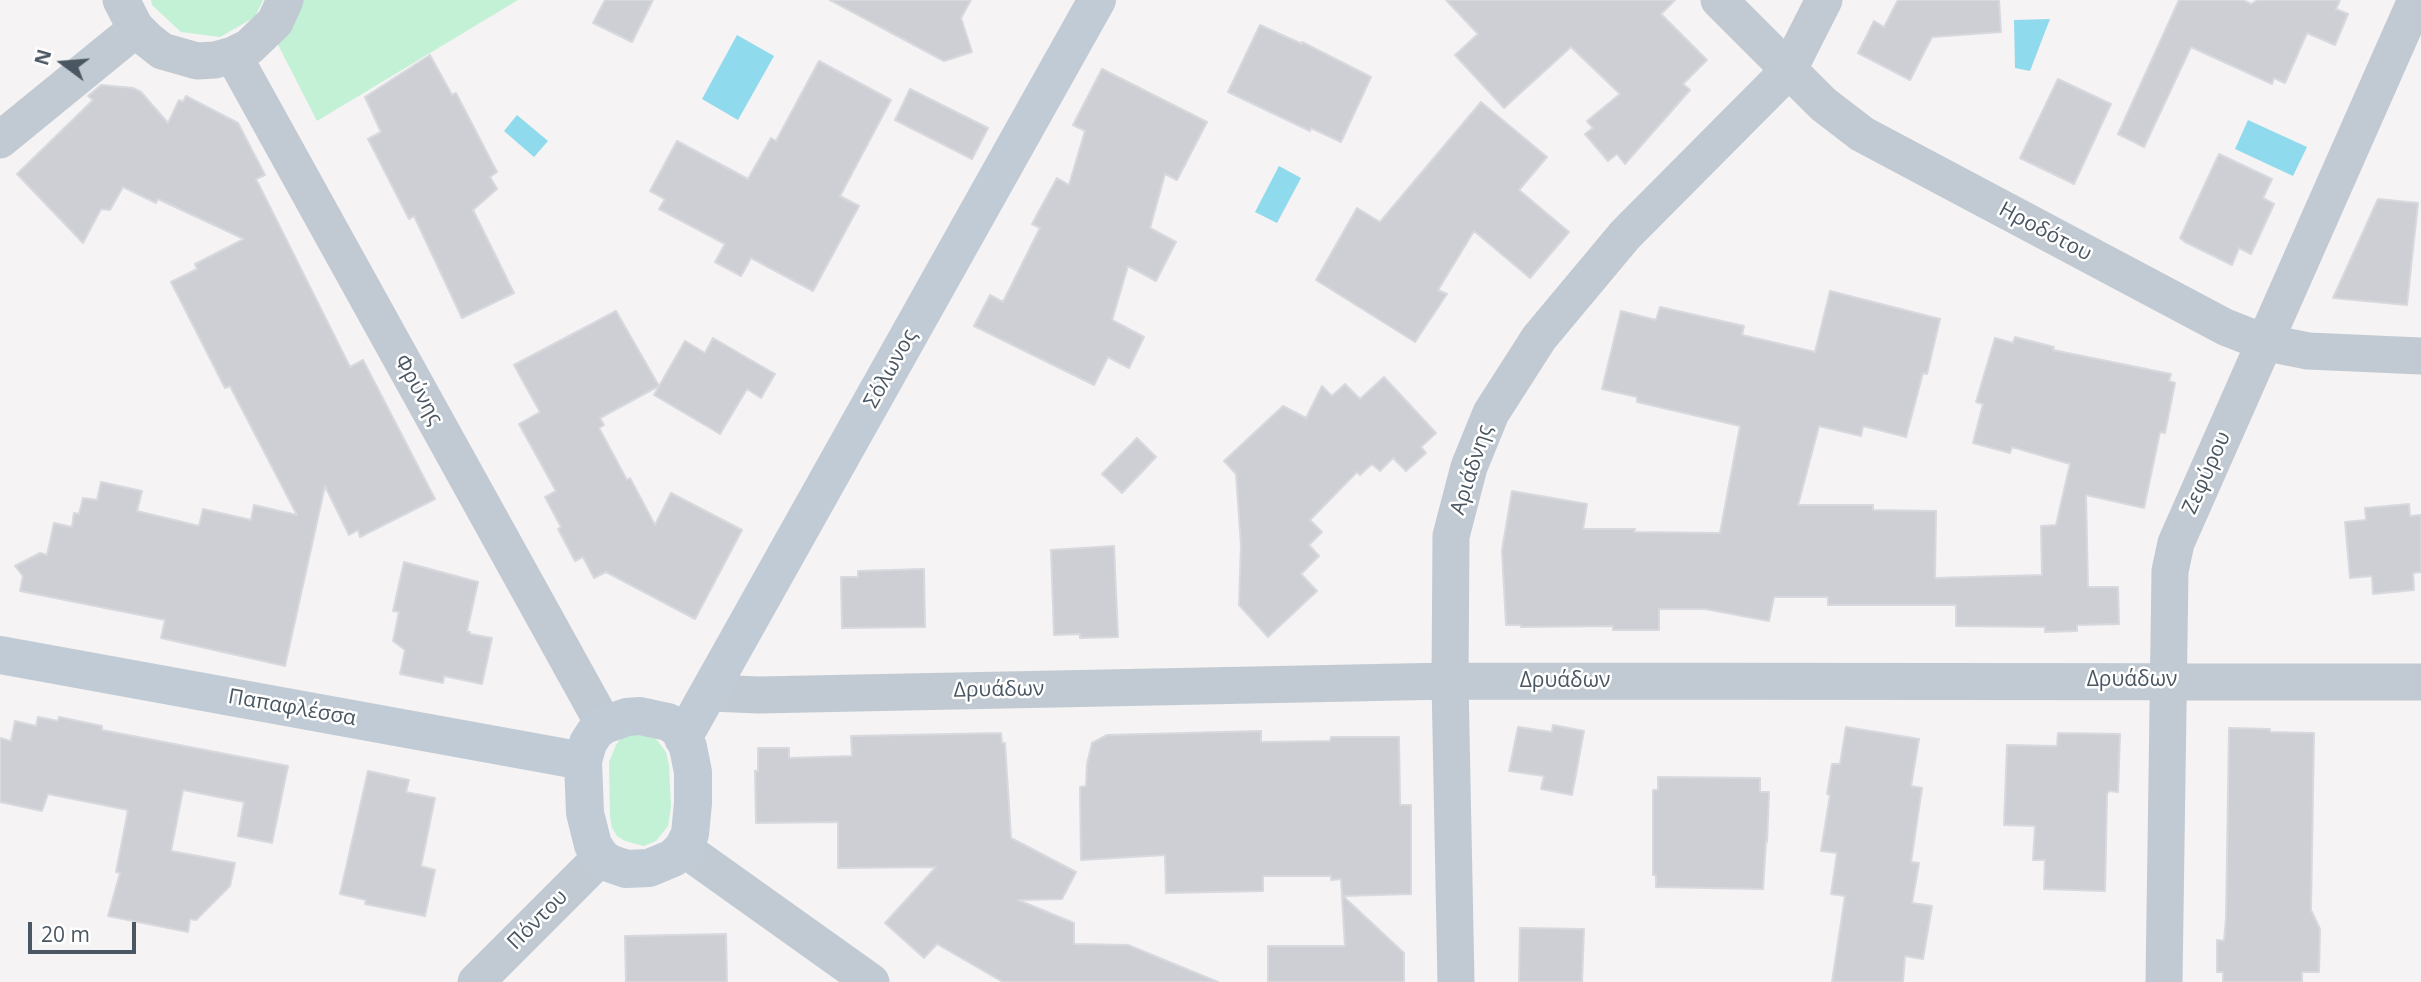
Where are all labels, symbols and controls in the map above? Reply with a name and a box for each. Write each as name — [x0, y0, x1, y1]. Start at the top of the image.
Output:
north arrow — [28, 28, 98, 98]
text: N — [28, 46, 57, 68]
street label: Ηροδότου — [1994, 197, 2096, 267]
street label: Σόλωνος — [859, 325, 923, 413]
street label: Φρύνης — [388, 350, 448, 430]
street label: Αριάδνης — [1446, 422, 1498, 518]
street label: Ζεφύρου — [2178, 428, 2236, 518]
street label: Δρυάδων — [2087, 667, 2177, 693]
street label: Δρυάδων — [1520, 668, 1610, 694]
street label: Δρυάδων — [953, 677, 1045, 703]
street label: Παπαφλέσσα — [226, 684, 358, 732]
street label: Πόντου — [503, 885, 573, 955]
scale bar — [32, 908, 140, 952]
text: 20 m — [41, 920, 90, 948]

